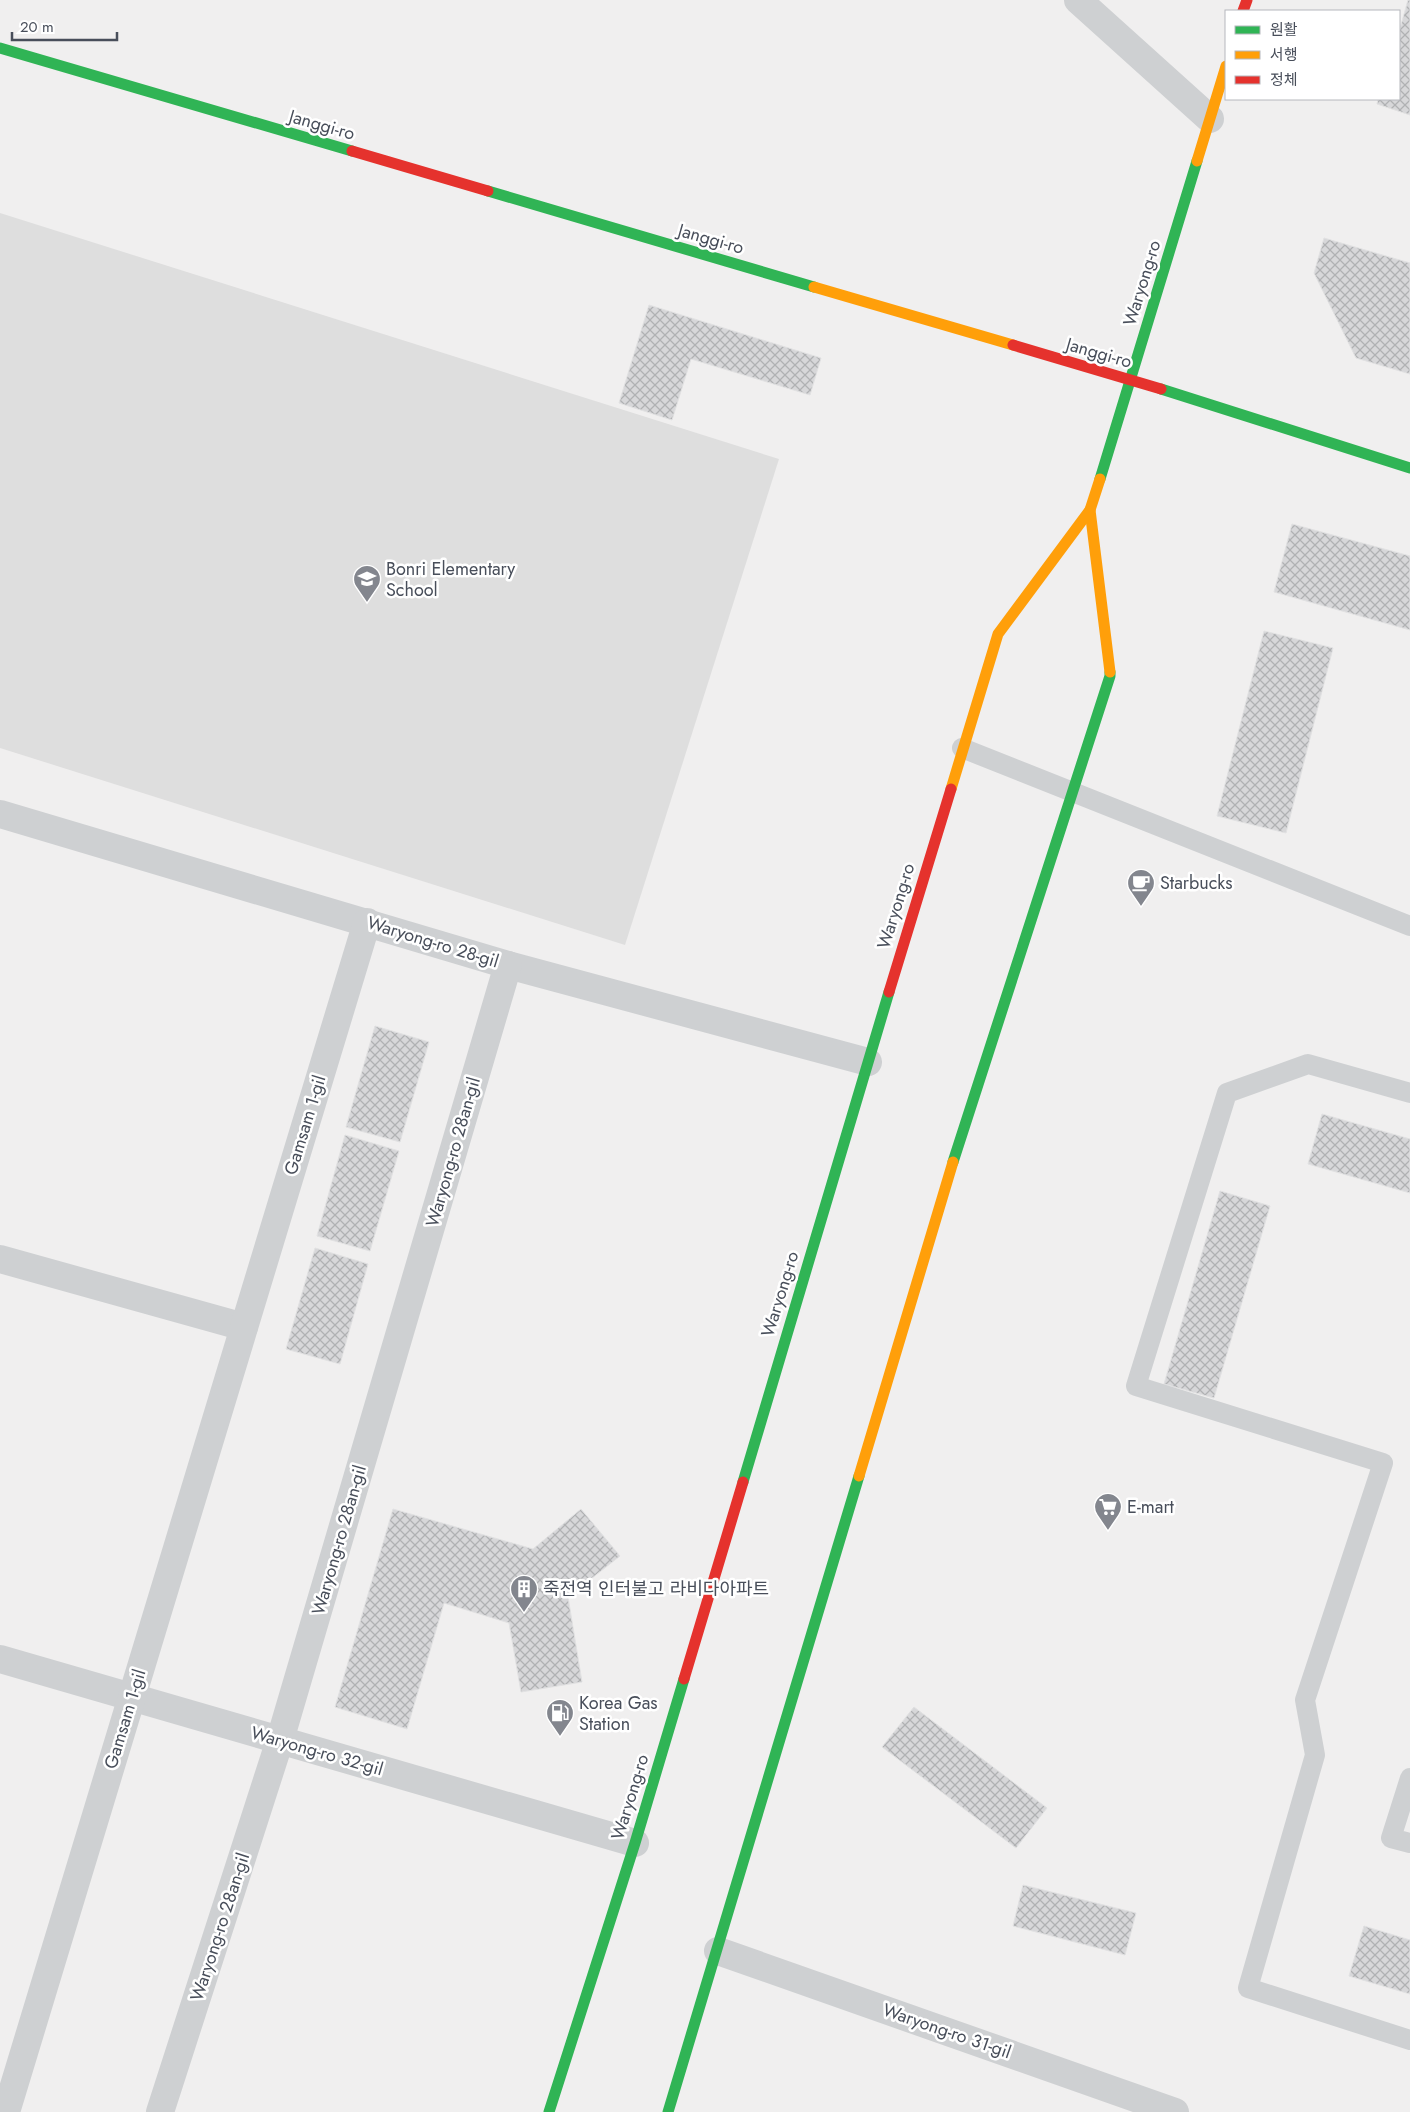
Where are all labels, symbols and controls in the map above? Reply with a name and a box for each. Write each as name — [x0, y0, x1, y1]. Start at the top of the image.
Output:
scale bar — [12, 10, 118, 42]
legend — [1225, 10, 1400, 100]
text: 20 m — [20, 16, 54, 38]
text: 원활 — [1270, 19, 1298, 41]
text: 서행 — [1270, 44, 1298, 66]
text: 정체 — [1270, 69, 1298, 91]
street label: Janggi-ro — [284, 103, 358, 147]
street label: Janggi-ro — [673, 217, 747, 261]
street label: Waryong-ro — [1117, 237, 1167, 329]
street label: Janggi-ro — [1061, 331, 1135, 375]
place label: Bonri Elementary School — [386, 556, 515, 603]
school or university icon: Bonri Elementary School — [352, 564, 382, 603]
street label: Waryong-ro — [871, 860, 921, 952]
cafe icon: Starbucks — [1126, 868, 1156, 907]
place label: Starbucks — [1160, 870, 1233, 896]
street label: Waryong-ro 28-gil — [364, 910, 502, 974]
street label: Gamsam 1-gil — [278, 1072, 332, 1178]
street label: Waryong-ro 28an-gil — [419, 1074, 487, 1230]
street label: Waryong-ro — [755, 1248, 805, 1340]
street label: Waryong-ro 28an-gil — [305, 1462, 373, 1618]
supermarket icon: E-mart — [1093, 1492, 1123, 1531]
place label: E-mart — [1127, 1494, 1175, 1520]
building icon: 죽전역 인터불고 라비다아파트 — [509, 1574, 539, 1613]
place label: 죽전역 인터불고 라비다아파트 — [543, 1576, 769, 1602]
street label: Gamsam 1-gil — [98, 1666, 152, 1772]
place label: Korea Gas Station — [579, 1690, 658, 1737]
fuel station icon: Korea Gas Station — [545, 1698, 575, 1737]
street label: Waryong-ro 32-gil — [248, 1720, 386, 1782]
street label: Waryong-ro — [605, 1751, 655, 1843]
street label: Waryong-ro 28an-gil — [184, 1849, 256, 2005]
street label: Waryong-ro 31-gil — [879, 1997, 1015, 2065]

